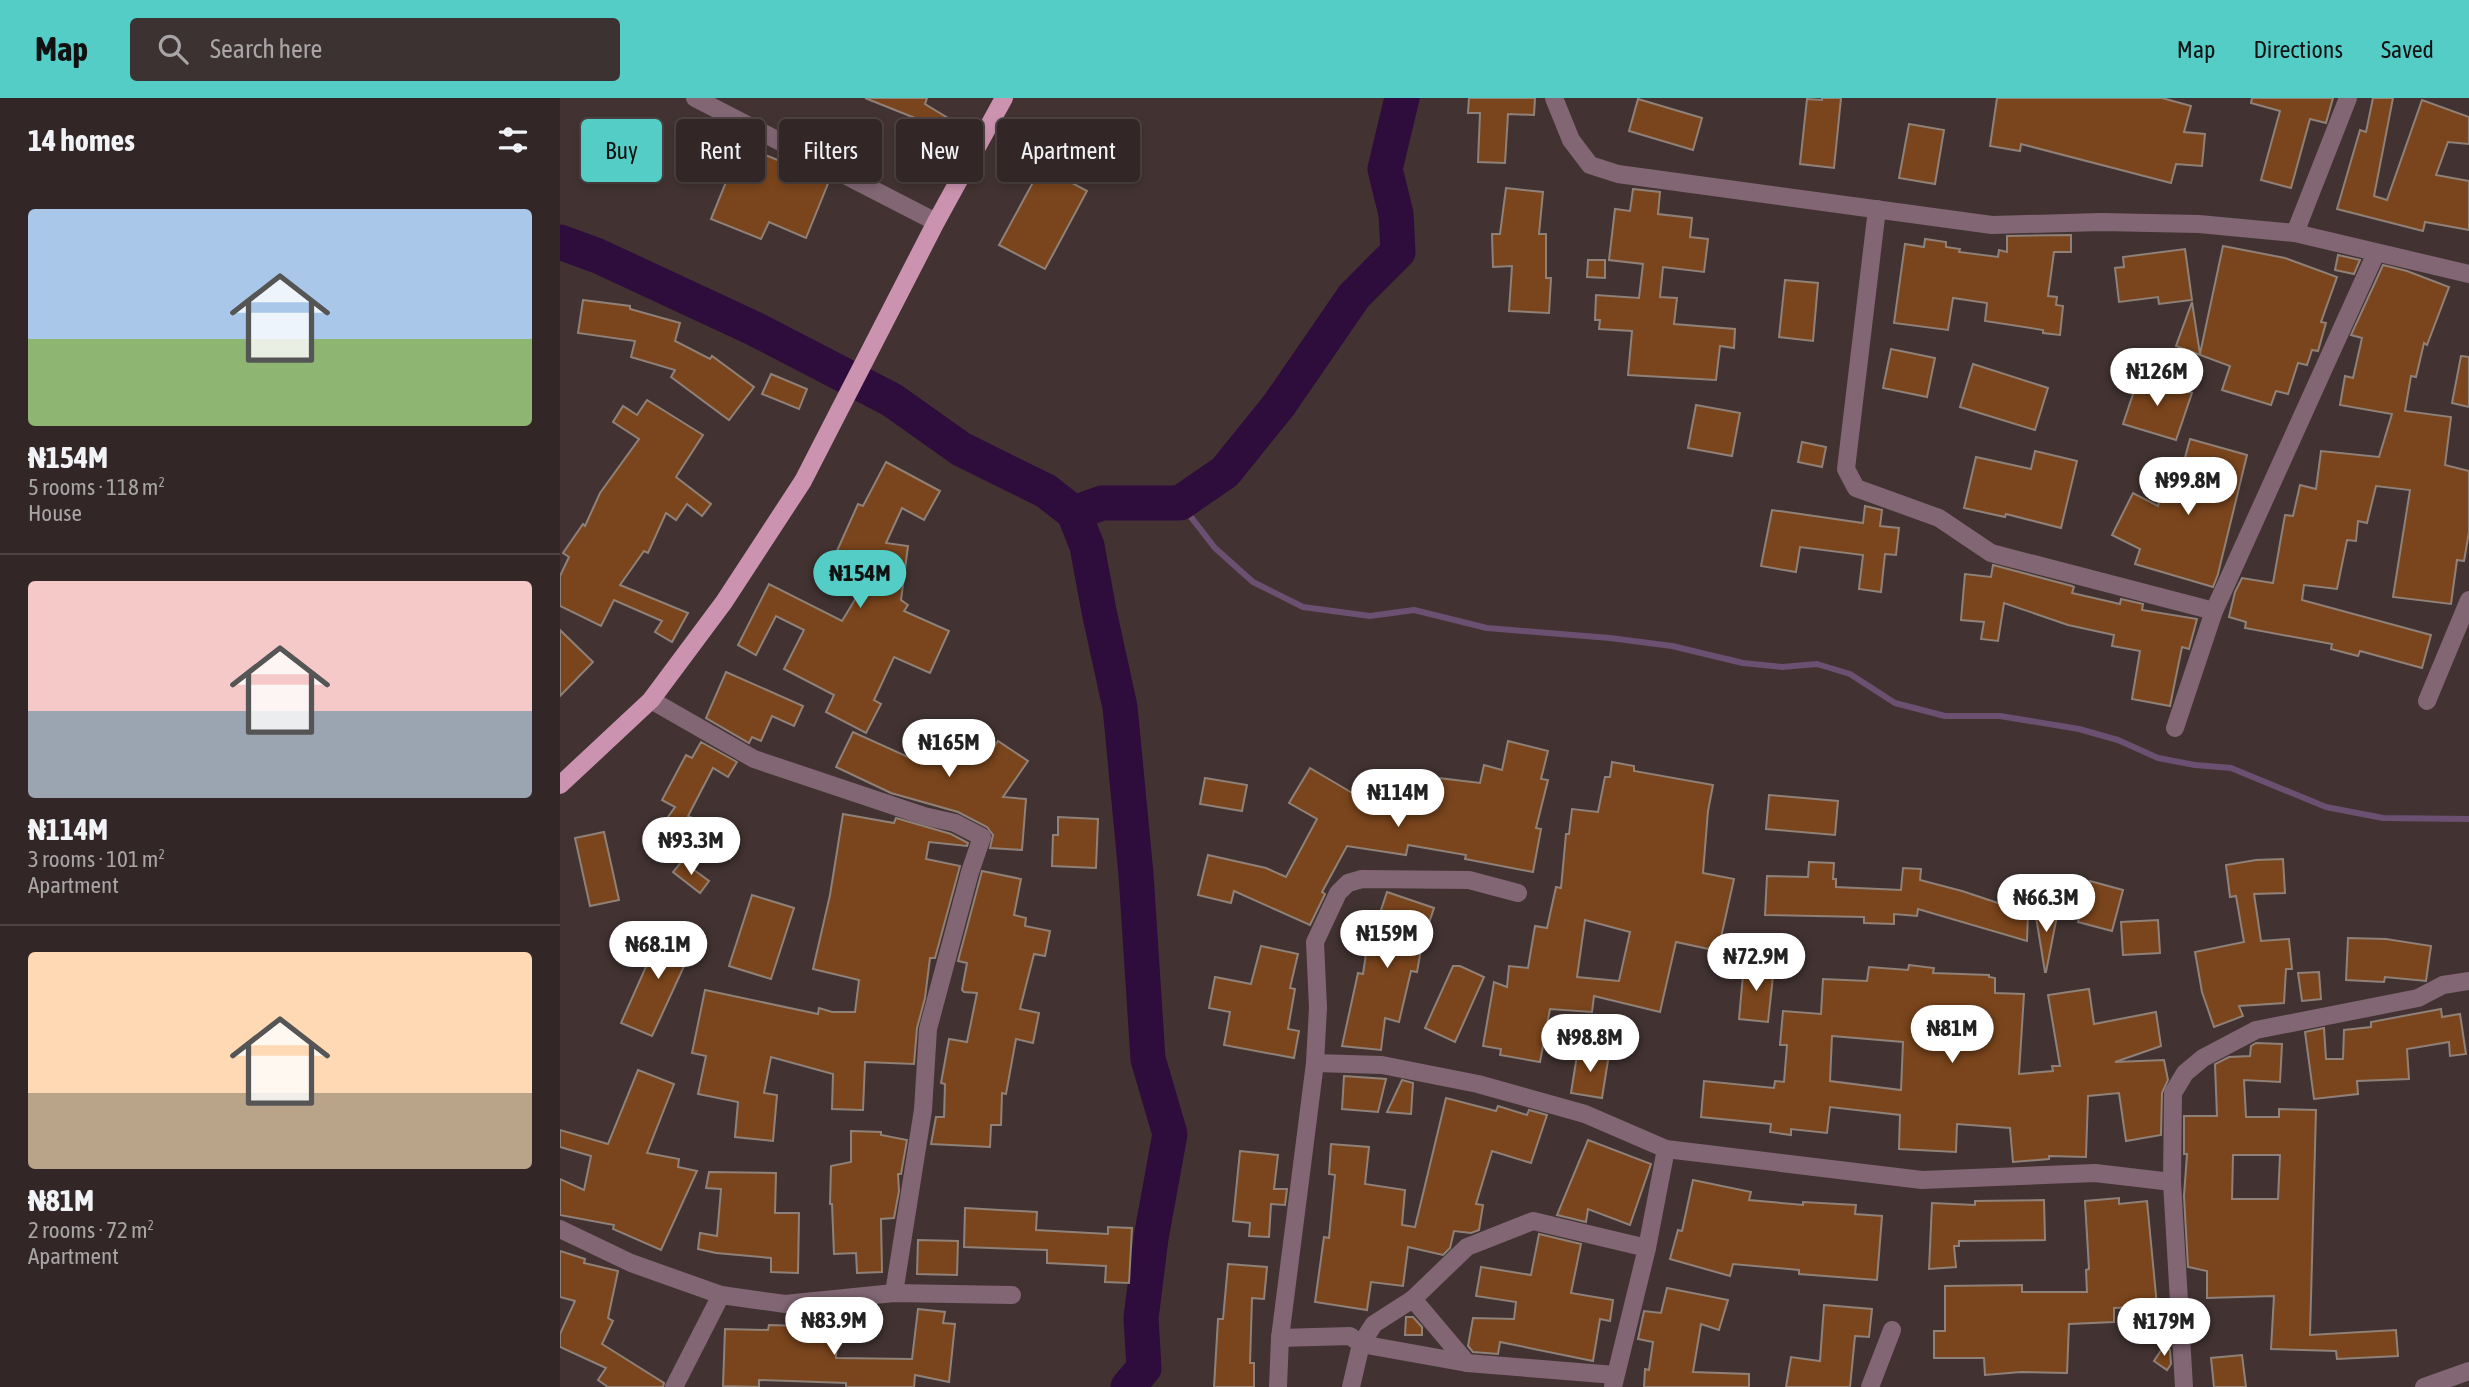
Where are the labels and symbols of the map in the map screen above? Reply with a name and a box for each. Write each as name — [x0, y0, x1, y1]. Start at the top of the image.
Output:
pin: ₦126M — [2108, 348, 2206, 408]
pin: ₦99.8M — [2131, 458, 2245, 517]
pin: ₦154M — [811, 550, 909, 610]
pin: ₦165M — [900, 720, 998, 779]
pin: ₦114M — [1349, 770, 1447, 829]
pin: ₦93.3M — [634, 818, 748, 877]
pin: ₦66.3M — [1989, 874, 2103, 934]
pin: ₦159M — [1338, 910, 1436, 970]
pin: ₦68.1M — [601, 922, 715, 981]
pin: ₦72.9M — [1699, 934, 1813, 993]
pin: ₦81M — [1911, 1006, 1993, 1065]
pin: ₦98.8M — [1533, 1014, 1647, 1074]
pin: ₦83.9M — [777, 1298, 891, 1357]
pin: ₦179M — [2115, 1298, 2213, 1358]

